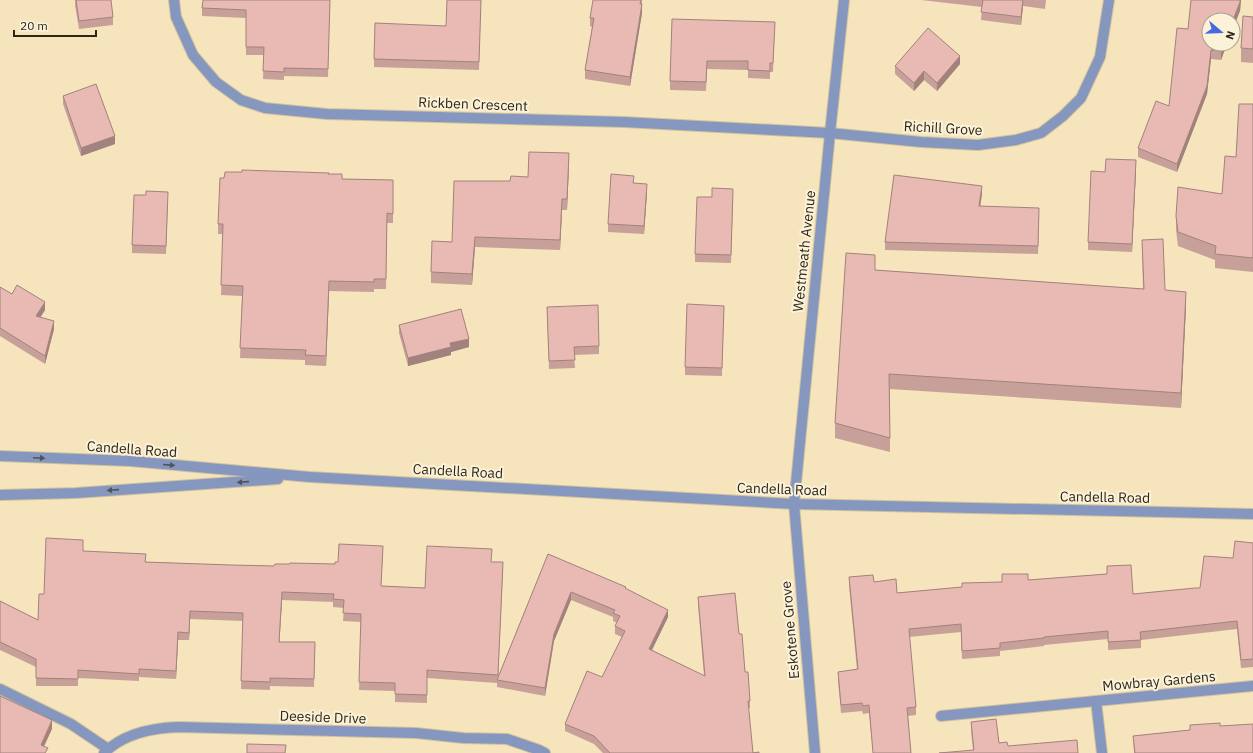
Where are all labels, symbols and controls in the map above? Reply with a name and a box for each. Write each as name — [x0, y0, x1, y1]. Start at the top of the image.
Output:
scale bar — [14, 12, 96, 38]
north arrow — [1201, 12, 1241, 52]
text: 20 m — [20, 18, 48, 33]
text: N — [1223, 29, 1238, 41]
street label: Rickben Crescent — [418, 93, 528, 115]
street label: Richill Grove — [903, 117, 983, 139]
street label: Westmeath Avenue — [789, 189, 819, 313]
street label: Candella Road — [86, 437, 178, 461]
one-way arrow — [33, 455, 46, 461]
street label: Candella Road — [412, 460, 504, 482]
one-way arrow — [163, 461, 175, 468]
one-way arrow — [237, 478, 249, 485]
street label: Candella Road — [736, 478, 828, 500]
one-way arrow — [107, 487, 119, 494]
street label: Candella Road — [1060, 487, 1150, 507]
street label: Eskotene Grove — [777, 580, 803, 680]
street label: Mowbray Gardens — [1102, 667, 1217, 695]
street label: Deeside Drive — [279, 706, 367, 728]

